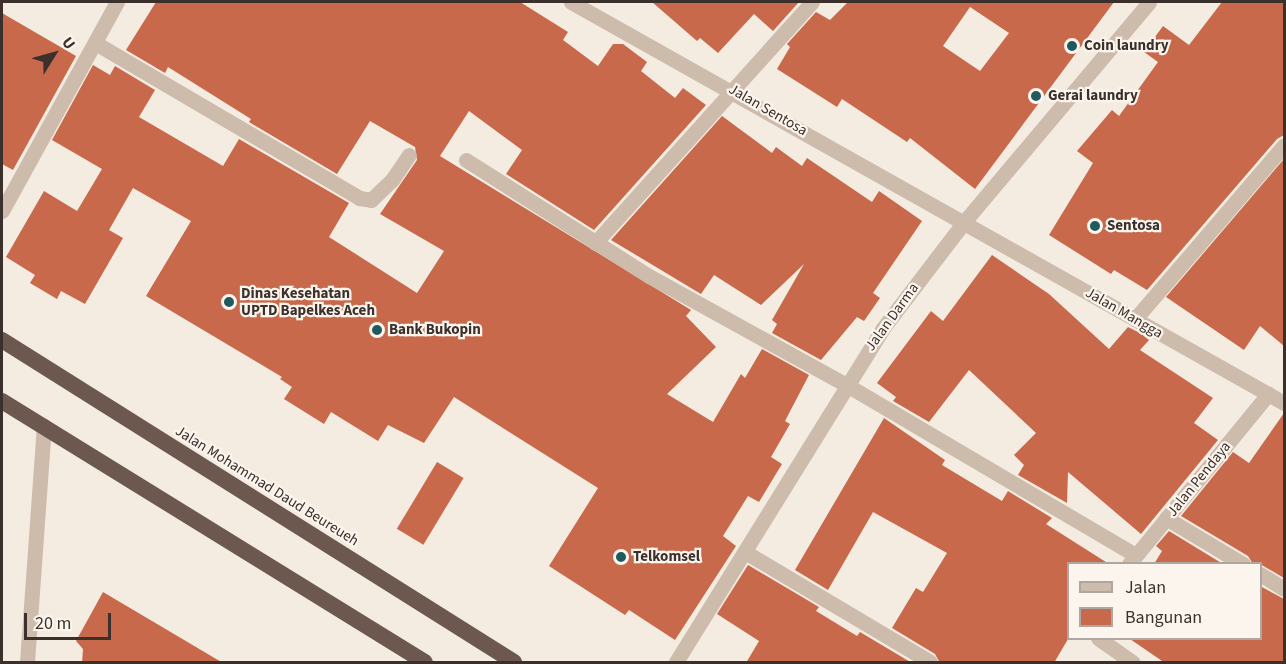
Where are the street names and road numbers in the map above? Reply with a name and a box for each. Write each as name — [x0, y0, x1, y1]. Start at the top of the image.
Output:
street label: Jalan Sentosa — [725, 80, 811, 140]
street label: Jalan Darma — [861, 280, 923, 354]
street label: Jalan Mangga — [1082, 284, 1166, 342]
street label: Jalan Mohammad Daud Beureueh — [172, 422, 362, 550]
street label: Jalan Pendaya — [1163, 438, 1235, 520]

